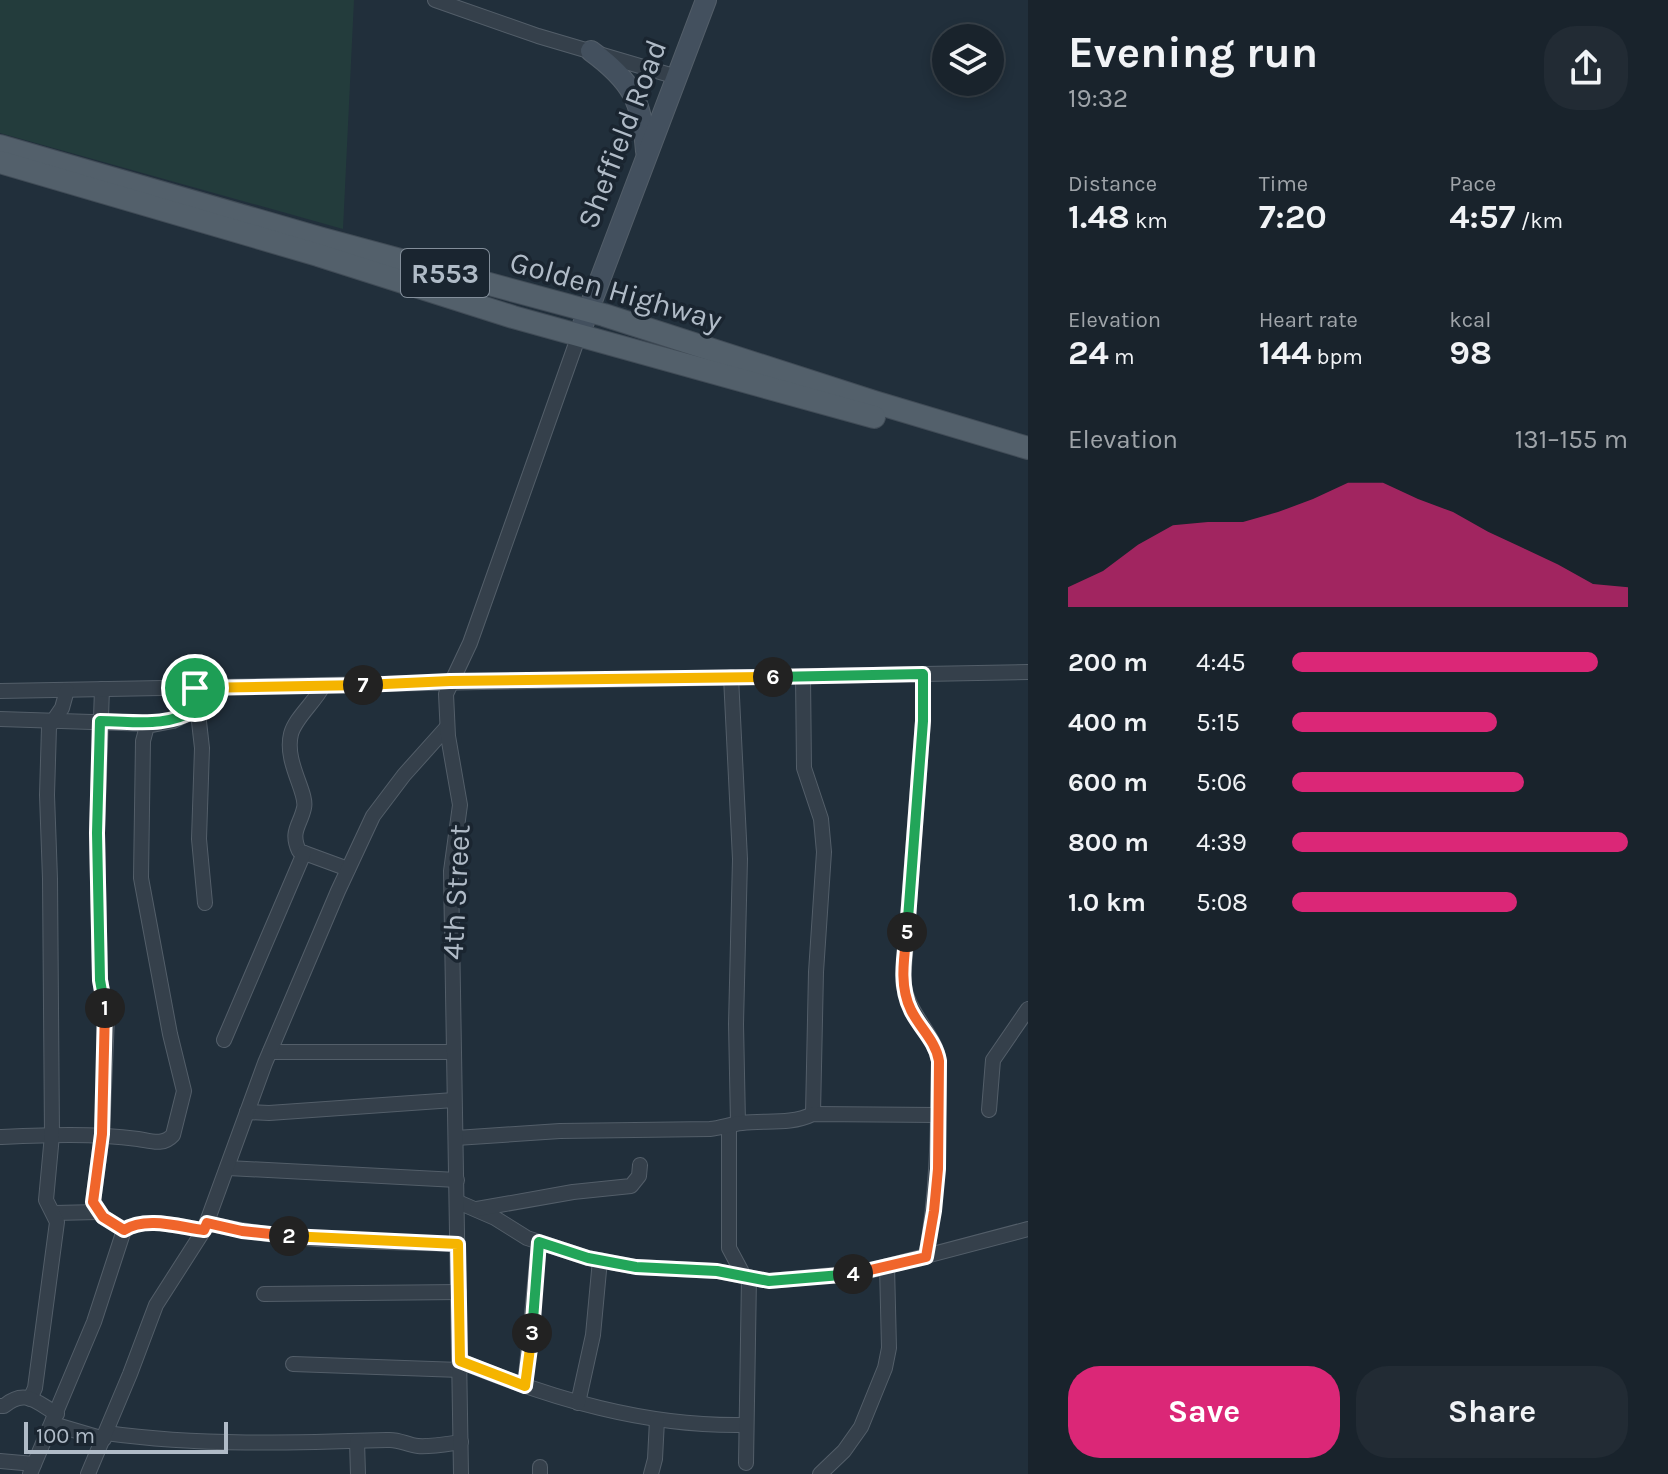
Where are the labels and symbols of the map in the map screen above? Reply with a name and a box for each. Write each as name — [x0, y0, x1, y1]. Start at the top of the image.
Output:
street label: Sheffield Road — [570, 35, 674, 233]
street label: Golden Highway — [506, 244, 726, 338]
road number: R553 — [401, 249, 489, 297]
pin — [161, 654, 229, 722]
pin: 6 — [753, 657, 793, 697]
pin: 7 — [343, 665, 383, 705]
street label: 4th Street — [434, 823, 478, 961]
pin: 5 — [887, 912, 927, 952]
pin: 1 — [85, 988, 125, 1028]
pin: 2 — [269, 1216, 309, 1256]
pin: 4 — [833, 1254, 873, 1294]
pin: 3 — [512, 1313, 552, 1353]
scale bar — [24, 1418, 228, 1454]

